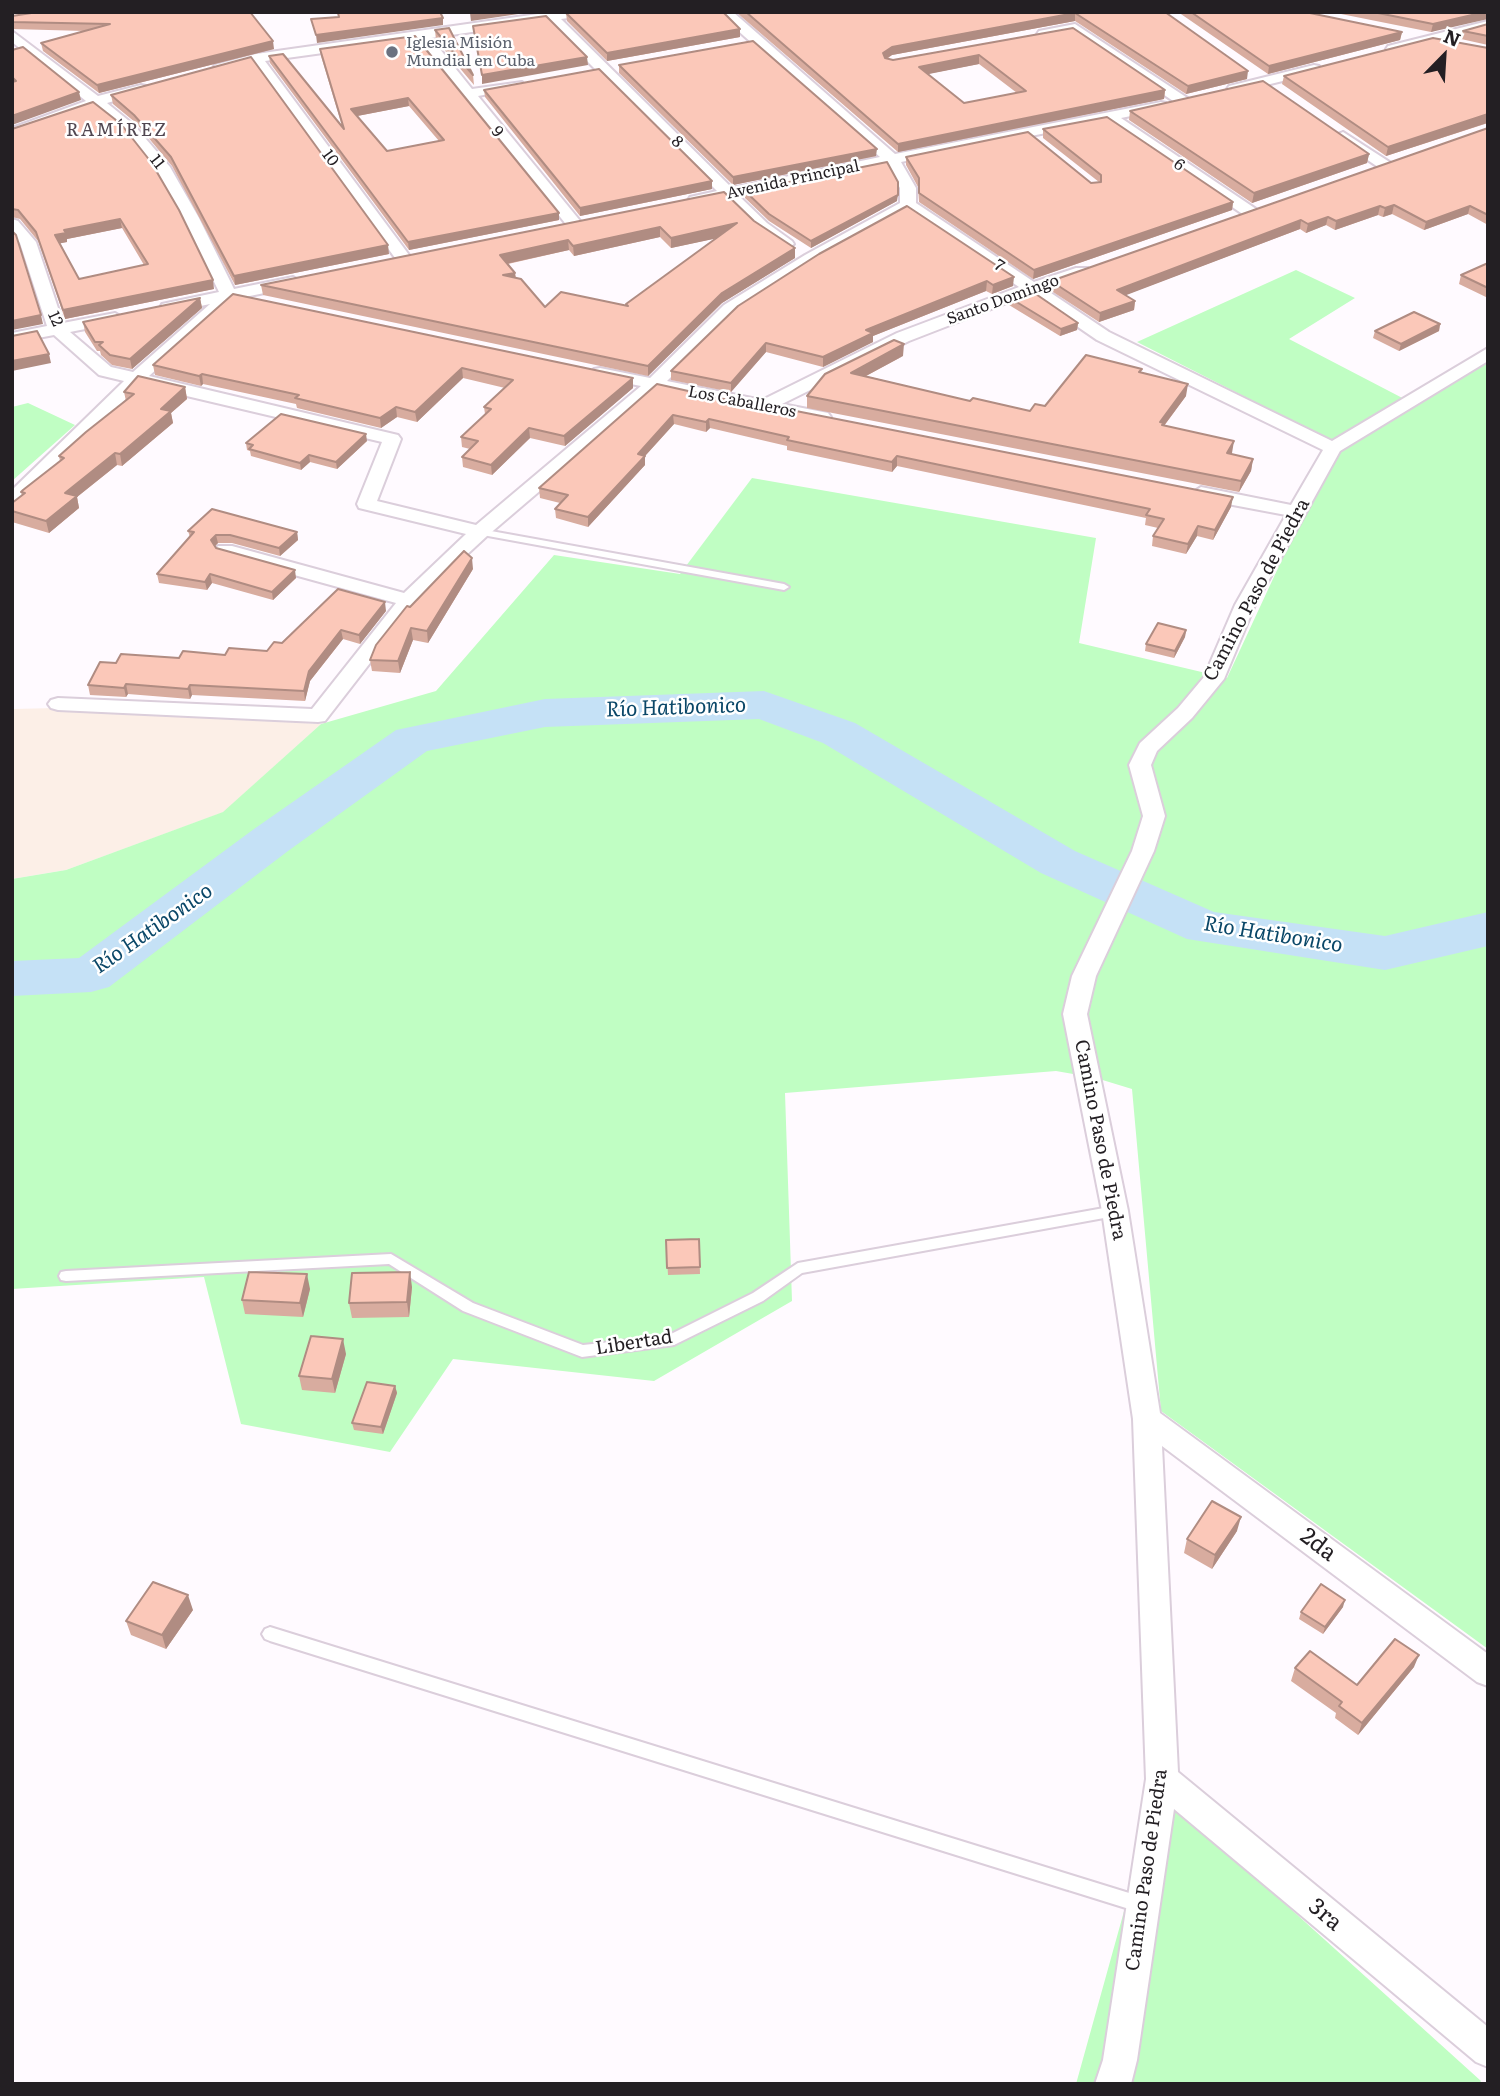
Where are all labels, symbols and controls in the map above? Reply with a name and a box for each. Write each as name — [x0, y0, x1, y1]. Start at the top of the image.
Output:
north arrow — [1409, 21, 1479, 91]
text: N — [1440, 21, 1466, 53]
place label: Iglesia Misión Mundial en Cuba — [406, 33, 535, 71]
marker: Iglesia Misión Mundial en Cuba — [384, 44, 400, 60]
district label: RAMÍREZ — [67, 120, 167, 142]
street label: 9 — [487, 123, 507, 141]
street label: 8 — [667, 132, 687, 152]
street label: 10 — [318, 146, 342, 170]
street label: 11 — [145, 151, 169, 173]
street label: 6 — [1170, 155, 1188, 175]
street label: Avenida Principal — [725, 157, 861, 203]
street label: 7 — [990, 256, 1008, 276]
street label: Santo Domingo — [944, 271, 1062, 329]
street label: 12 — [43, 308, 67, 330]
street label: Los Caballeros — [686, 382, 798, 422]
street label: Camino Paso de Piedra — [1199, 495, 1315, 685]
water label: Río Hatibonico — [605, 693, 747, 723]
water label: Río Hatibonico — [88, 878, 218, 980]
water label: Río Hatibonico — [1202, 912, 1344, 958]
street label: Camino Paso de Piedra — [1069, 1038, 1131, 1242]
street label: Libertad — [594, 1326, 674, 1360]
street label: 2da — [1294, 1523, 1342, 1567]
street label: Camino Paso de Piedra — [1122, 1768, 1172, 1972]
street label: 3ra — [1302, 1893, 1348, 1937]

